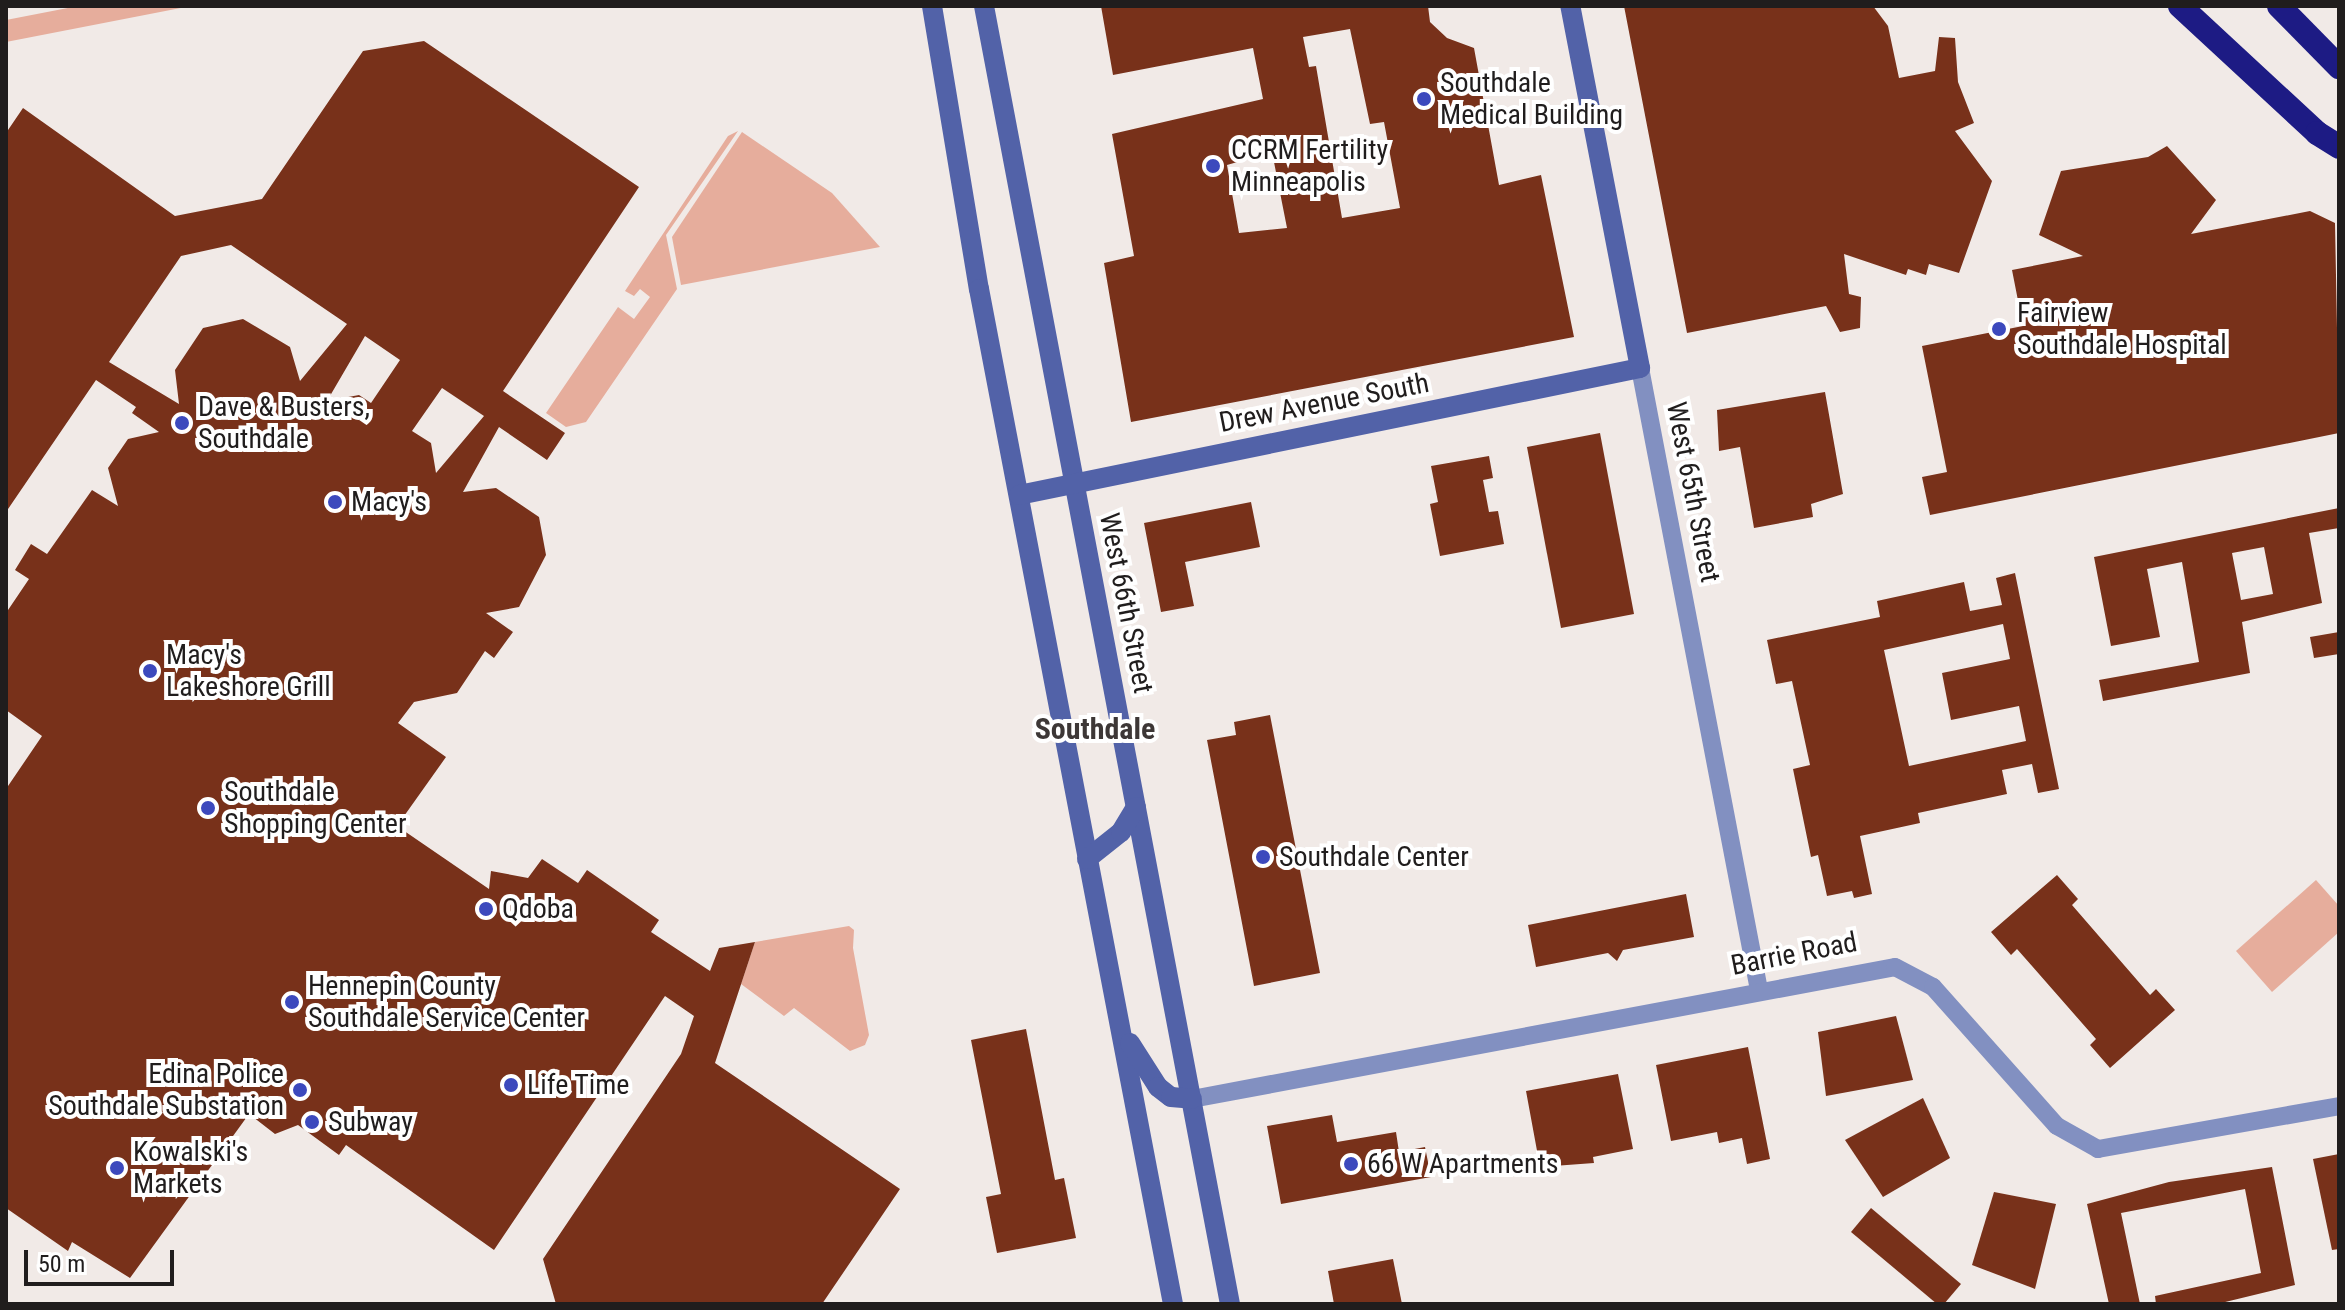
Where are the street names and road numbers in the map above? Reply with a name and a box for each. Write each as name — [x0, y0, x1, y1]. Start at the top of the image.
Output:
street label: Drew Avenue South — [1216, 366, 1432, 440]
street label: West 65th Street — [1659, 399, 1727, 585]
street label: West 66th Street — [1092, 510, 1160, 696]
street label: Barrie Road — [1728, 925, 1860, 983]

